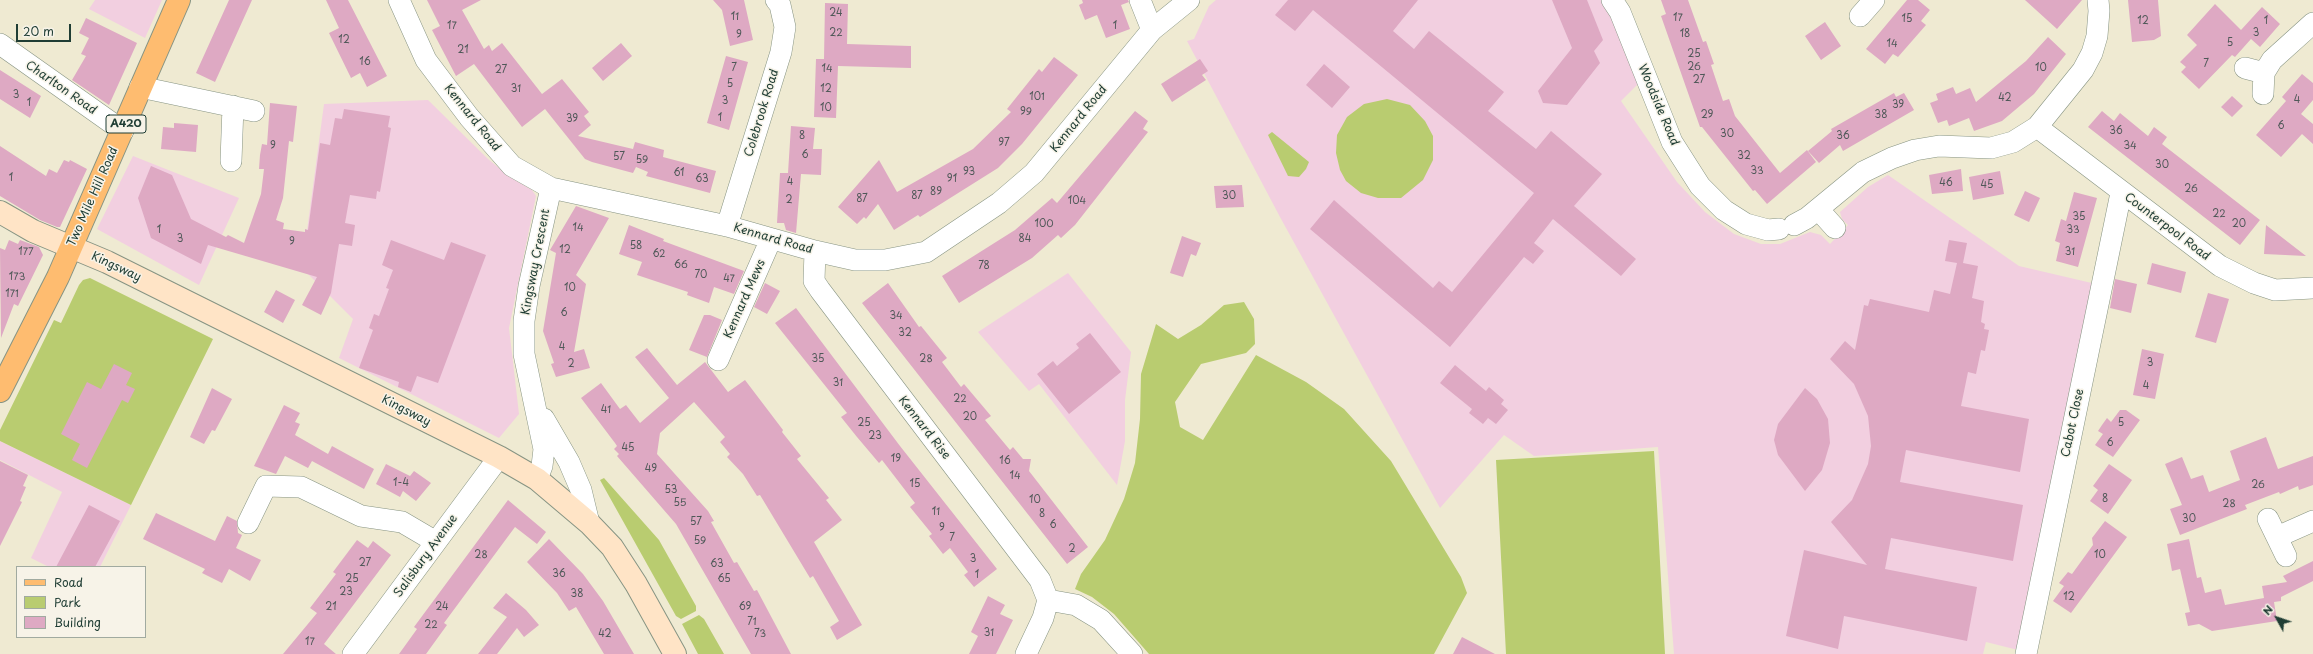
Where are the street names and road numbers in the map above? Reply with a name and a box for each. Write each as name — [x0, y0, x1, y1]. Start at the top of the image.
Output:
street label: Charlton Road — [23, 58, 99, 118]
street label: Woodside Road — [1634, 62, 1682, 148]
street label: Colebrook Road — [742, 67, 782, 159]
street label: Kennard Road — [441, 82, 503, 154]
street label: Kennard Road — [1048, 83, 1110, 155]
road number: A420 — [106, 115, 146, 133]
street label: Two Mile Hill Road — [64, 145, 122, 249]
street label: Counterpool Road — [2121, 190, 2213, 264]
street label: Kingsway Crescent — [519, 208, 553, 316]
street label: Kennard Road — [732, 221, 814, 257]
street label: Kingsway — [89, 249, 143, 285]
street label: Kennard Mews — [721, 257, 769, 341]
street label: Cabot Close — [2059, 387, 2087, 459]
street label: Kingsway — [379, 392, 433, 430]
street label: Kennard Rise — [895, 394, 953, 462]
street label: Salisbury Avenue — [391, 512, 461, 600]

